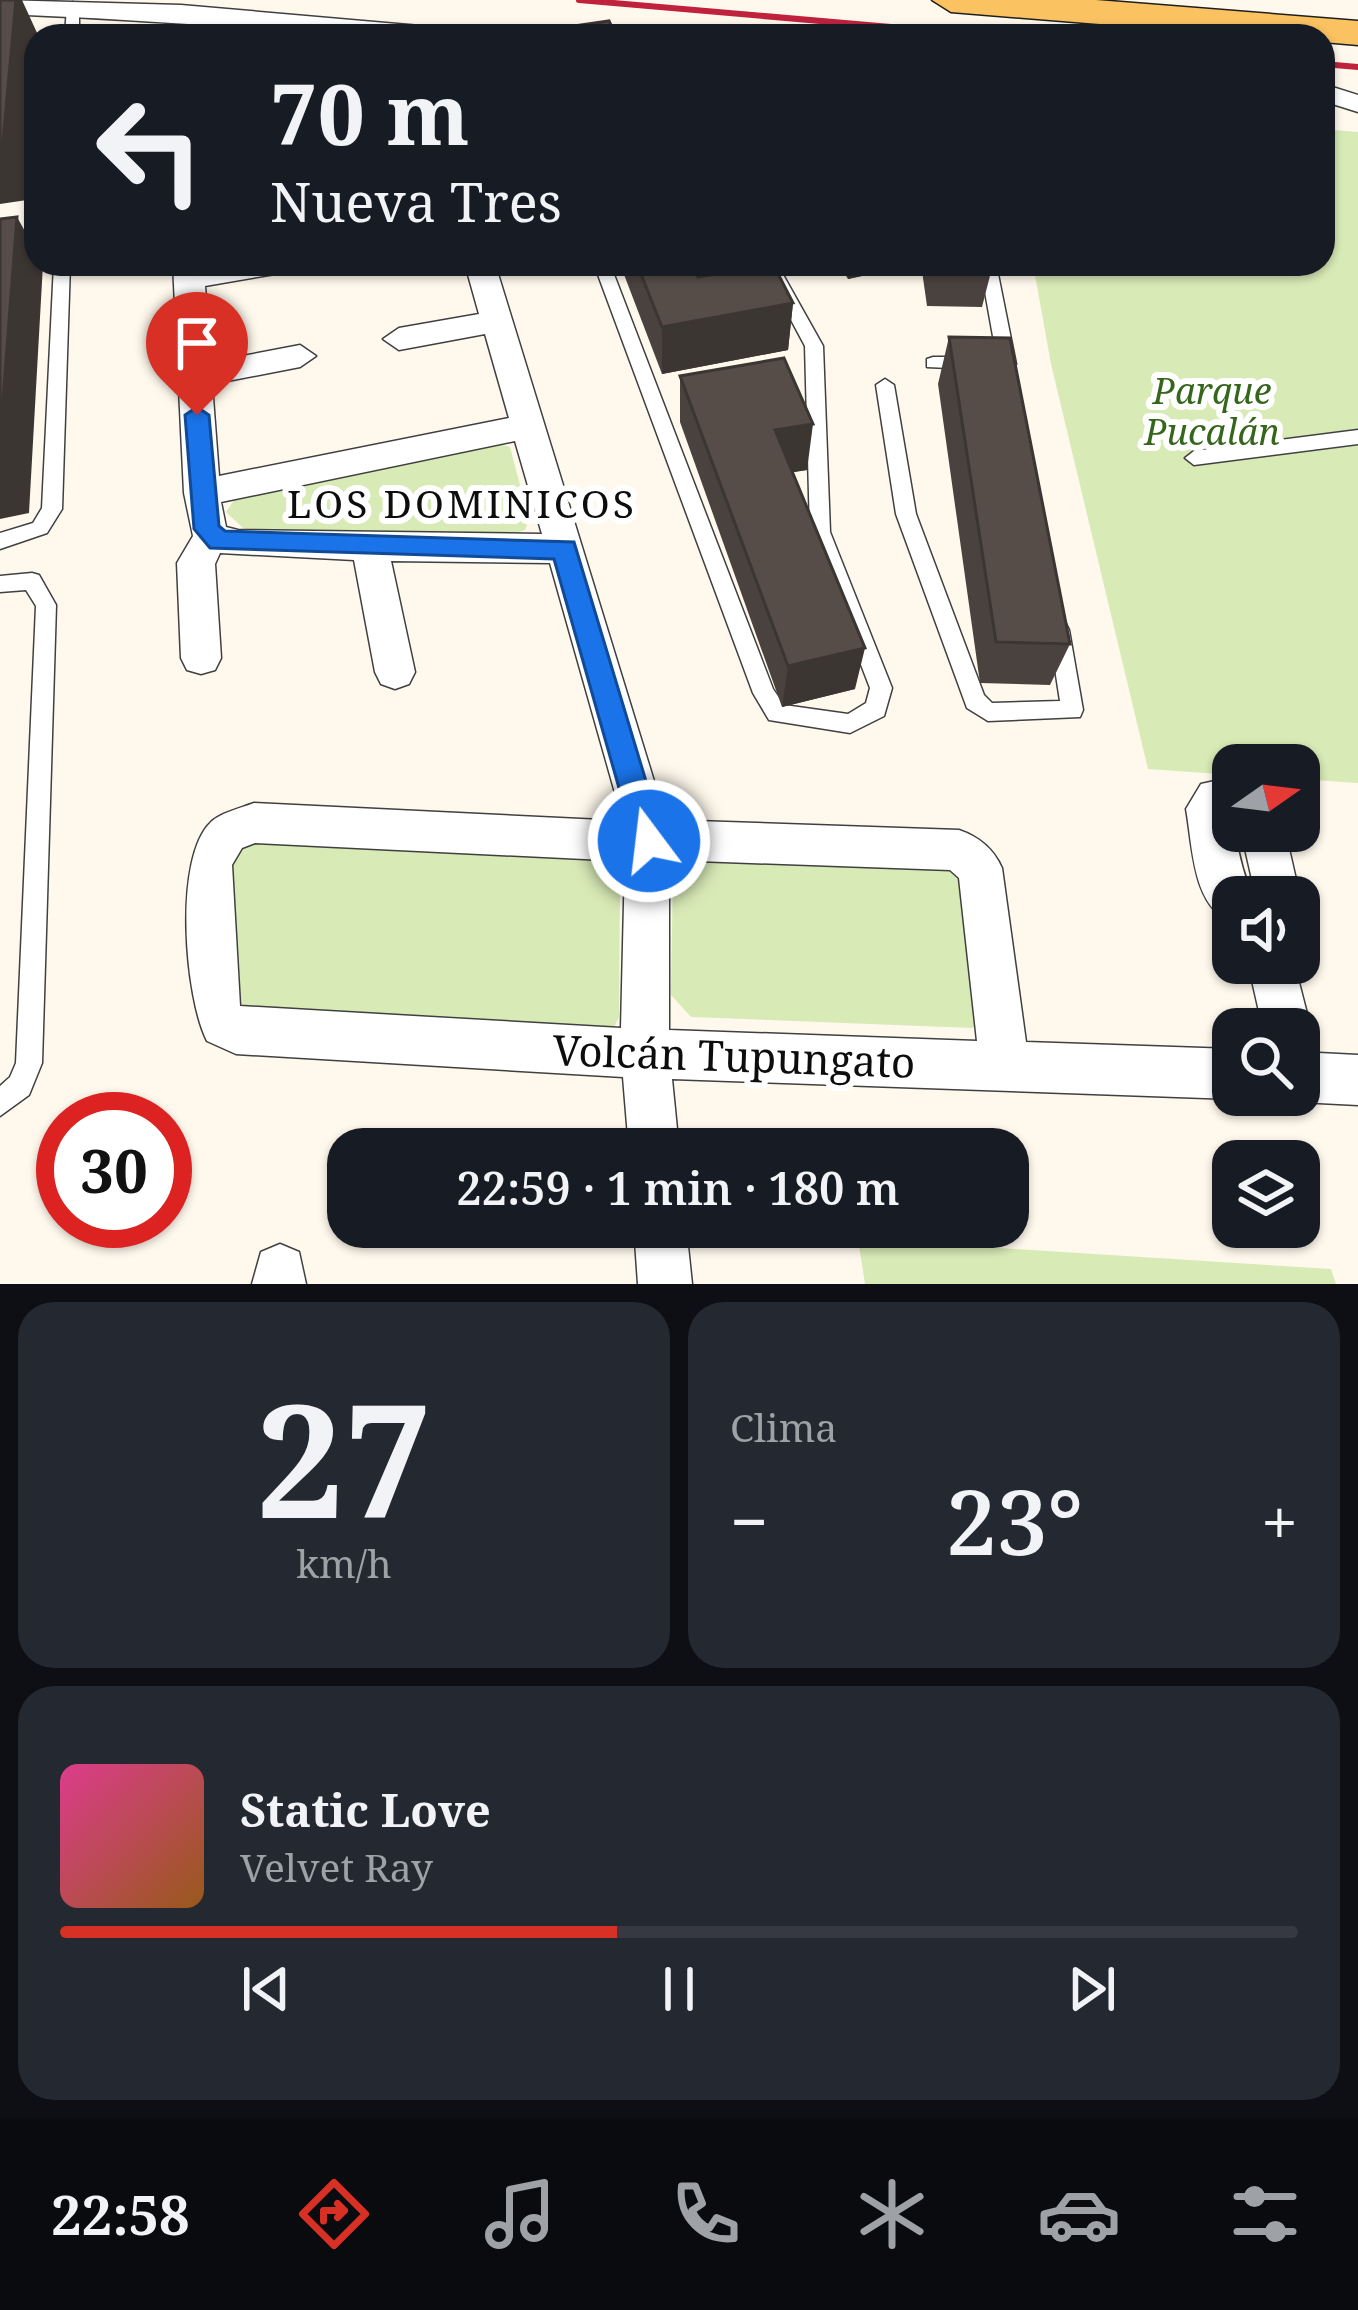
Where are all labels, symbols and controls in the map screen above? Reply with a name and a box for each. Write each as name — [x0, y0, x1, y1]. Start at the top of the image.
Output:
text: 70 m — [270, 55, 470, 170]
icon: left — [72, 72, 228, 228]
text: Nueva Tres — [270, 164, 562, 238]
pin — [146, 292, 248, 415]
icon: arrive — [164, 310, 230, 376]
park label: Parque Pucalán — [1143, 366, 1280, 456]
district label: LOS DOMINICOS — [287, 476, 637, 529]
north arrow — [1212, 744, 1320, 852]
map controls — [1212, 744, 1320, 1248]
position arrow — [586, 778, 712, 904]
button: sound — [1212, 876, 1320, 984]
button: search — [1212, 1008, 1320, 1116]
street label: Volcán Tupungato — [552, 1020, 916, 1090]
speed limit sign: 30 — [36, 1092, 192, 1248]
button: layers — [1212, 1140, 1320, 1248]
text: 22:59 · 1 min · 180 m — [456, 1157, 900, 1218]
text: 27 — [256, 1351, 432, 1564]
text: Clima — [730, 1400, 837, 1453]
text: 23° — [946, 1459, 1083, 1581]
text: − — [730, 1475, 768, 1565]
text: + — [1261, 1475, 1298, 1565]
text: km/h — [296, 1536, 392, 1589]
text: Static Love — [240, 1779, 491, 1840]
text: Velvet Ray — [240, 1840, 433, 1893]
icon: previous — [233, 1956, 299, 2022]
icon: pause — [646, 1956, 712, 2022]
icon: next — [1059, 1956, 1125, 2022]
icon: directions — [292, 2172, 376, 2256]
icon: music — [478, 2172, 562, 2256]
icon: phone — [664, 2172, 748, 2256]
icon: climate — [850, 2172, 934, 2256]
icon: car — [1037, 2172, 1121, 2256]
icon: filters — [1223, 2172, 1307, 2256]
text: 22:58 — [51, 2177, 190, 2251]

